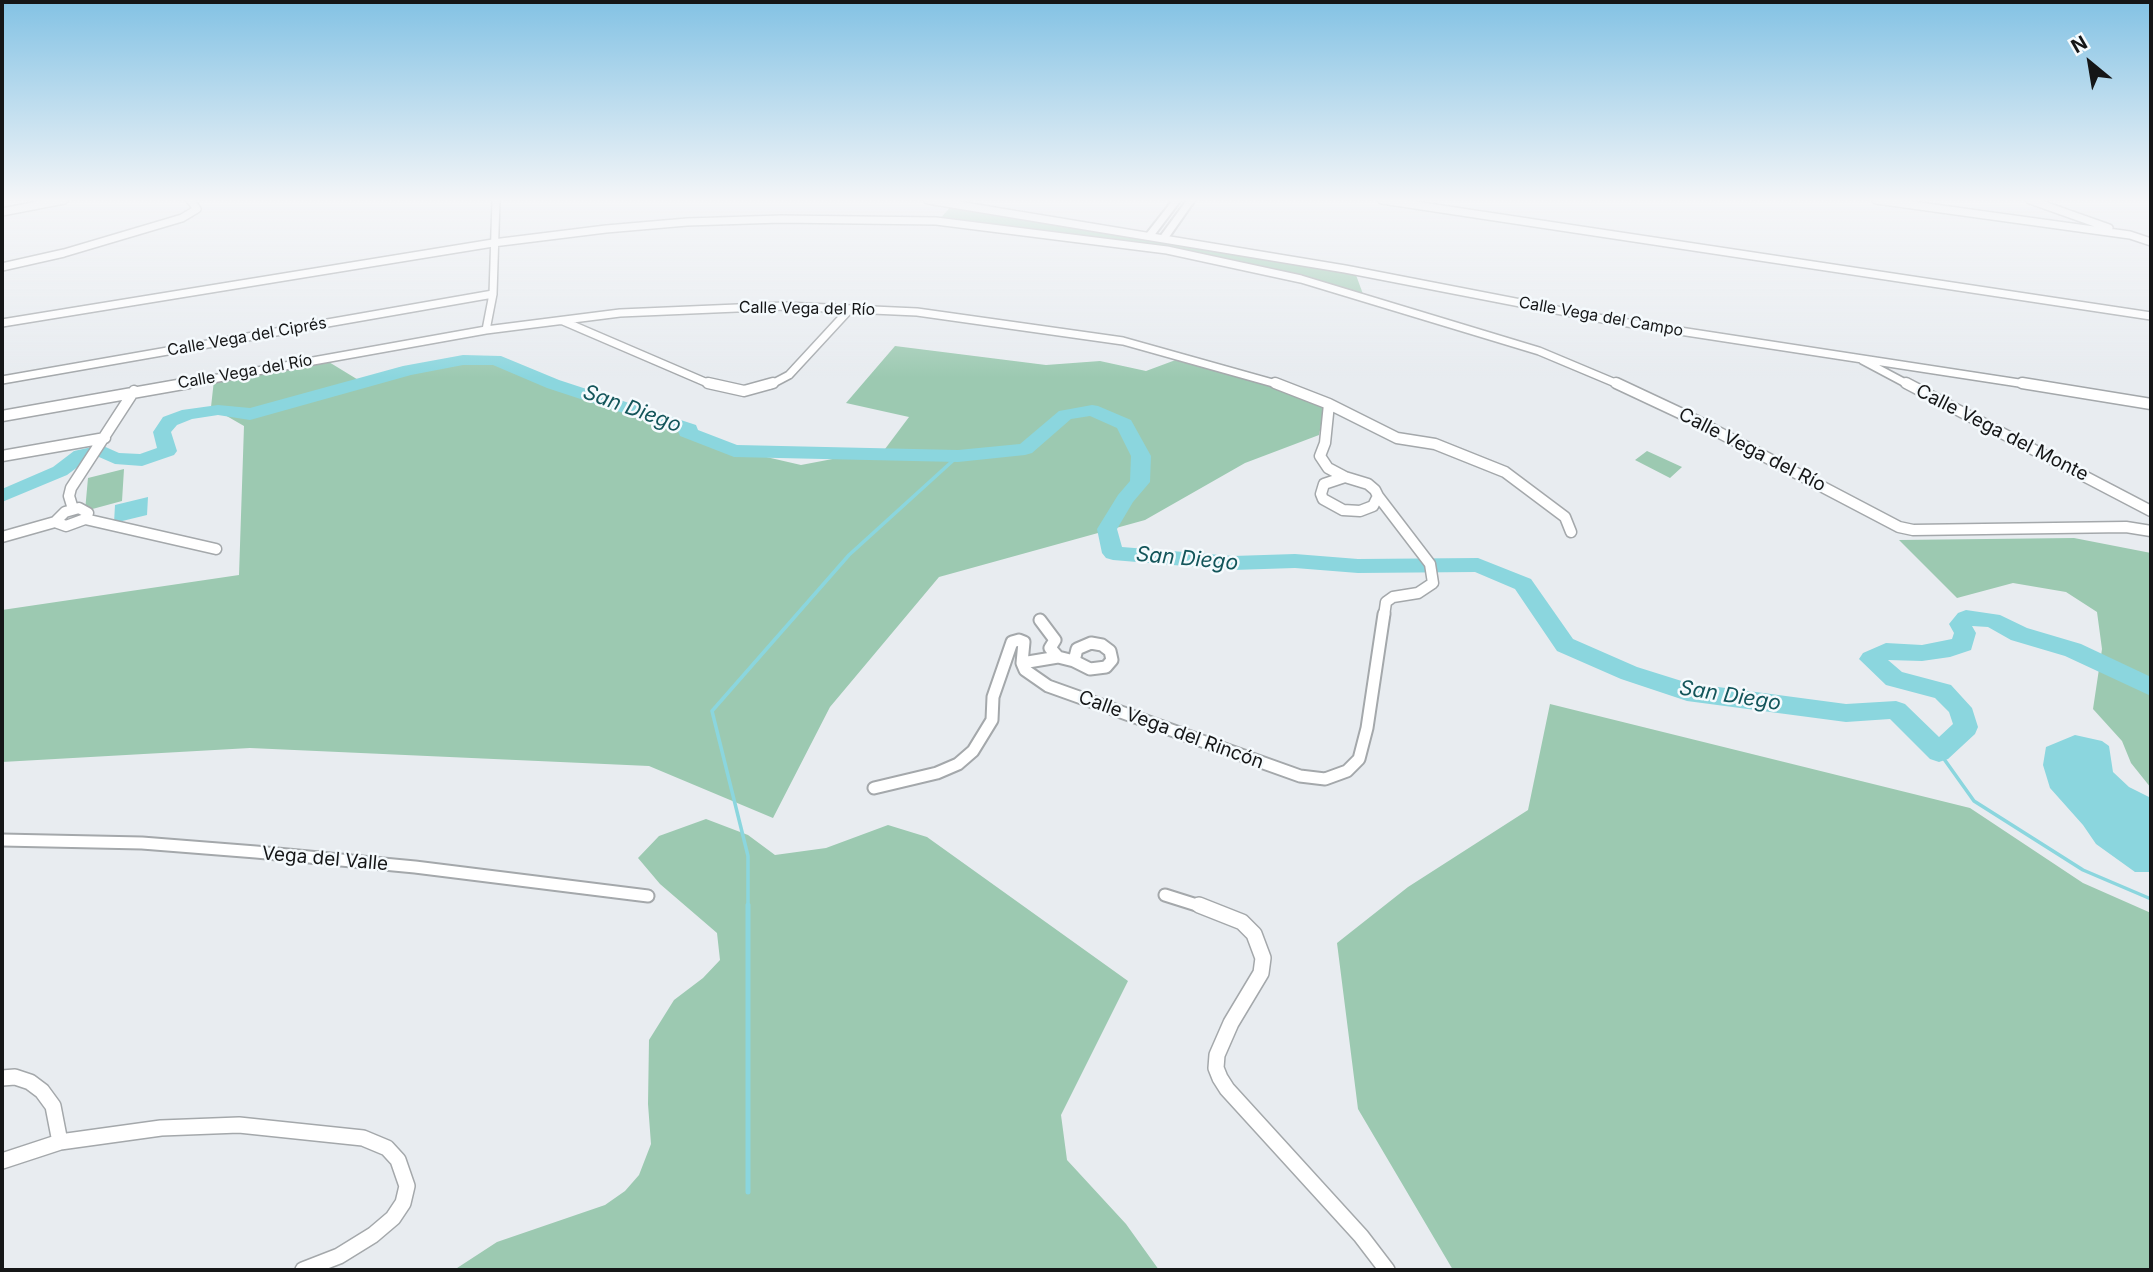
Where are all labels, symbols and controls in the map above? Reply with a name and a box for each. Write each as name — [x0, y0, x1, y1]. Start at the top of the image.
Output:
north arrow — [2055, 28, 2125, 98]
text: N — [2067, 31, 2091, 58]
street label: Calle Vega del Campo — [1517, 293, 1685, 341]
street label: Calle Vega del Río — [739, 298, 875, 320]
street label: Calle Vega del Ciprés — [166, 314, 328, 360]
street label: Calle Vega del Río — [176, 351, 314, 393]
water label: San Diego — [580, 380, 684, 438]
street label: Calle Vega del Monte — [1912, 380, 2092, 486]
street label: Calle Vega del Río — [1675, 403, 1829, 497]
water label: San Diego — [1135, 542, 1239, 576]
water label: San Diego — [1677, 676, 1783, 716]
street label: Calle Vega del Rincón — [1075, 686, 1267, 774]
street label: Vega del Valle — [261, 842, 389, 876]

